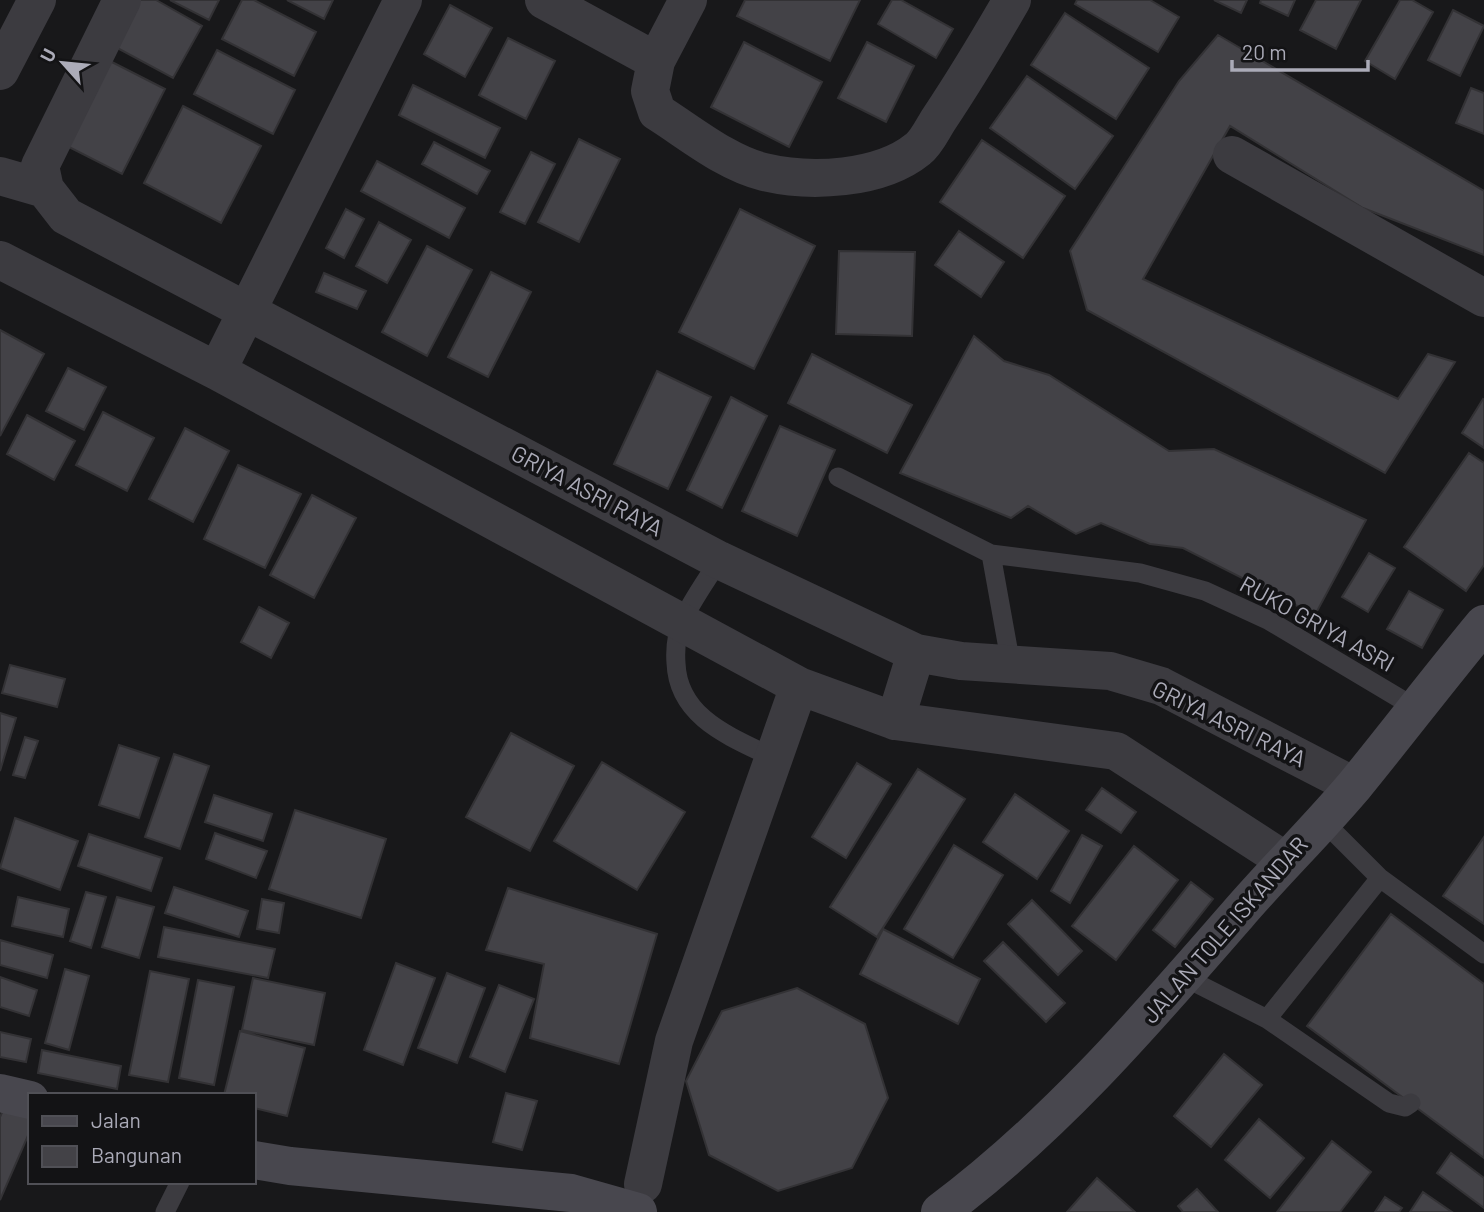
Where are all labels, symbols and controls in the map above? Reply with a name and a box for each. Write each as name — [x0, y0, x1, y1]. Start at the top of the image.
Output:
north arrow — [28, 28, 98, 98]
scale bar — [1232, 28, 1368, 72]
text: 20 m — [1242, 39, 1287, 64]
text: U — [34, 45, 60, 66]
street label: GRIYA ASRI RAYA — [507, 438, 668, 542]
street label: RUKO GRIYA ASRI — [1235, 569, 1400, 677]
street label: GRIYA ASRI RAYA — [1148, 674, 1311, 772]
street label: JALAN TOLE ISKANDAR — [1136, 830, 1313, 1028]
legend — [28, 1093, 256, 1184]
text: Jalan — [91, 1107, 141, 1132]
text: Bangunan — [91, 1142, 182, 1167]

